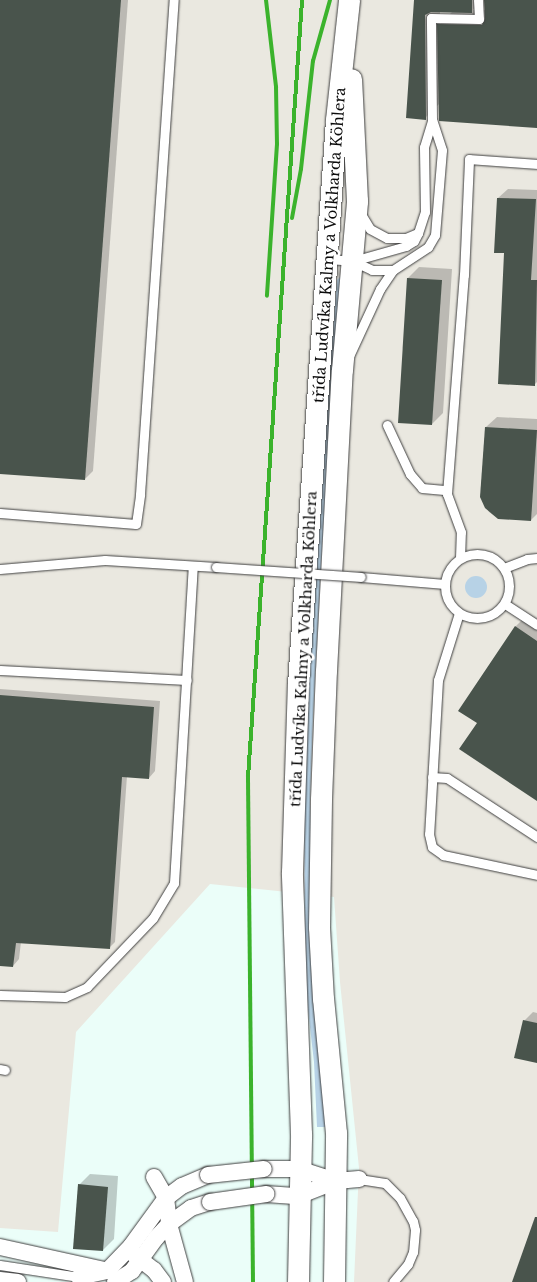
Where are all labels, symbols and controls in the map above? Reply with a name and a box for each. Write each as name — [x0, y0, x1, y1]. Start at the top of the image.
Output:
street label: třída Ludvíka Kalmy a Volkharda Köhlera — [309, 86, 349, 404]
street label: třída Ludvíka Kalmy a Volkharda Köhlera — [286, 490, 320, 808]

